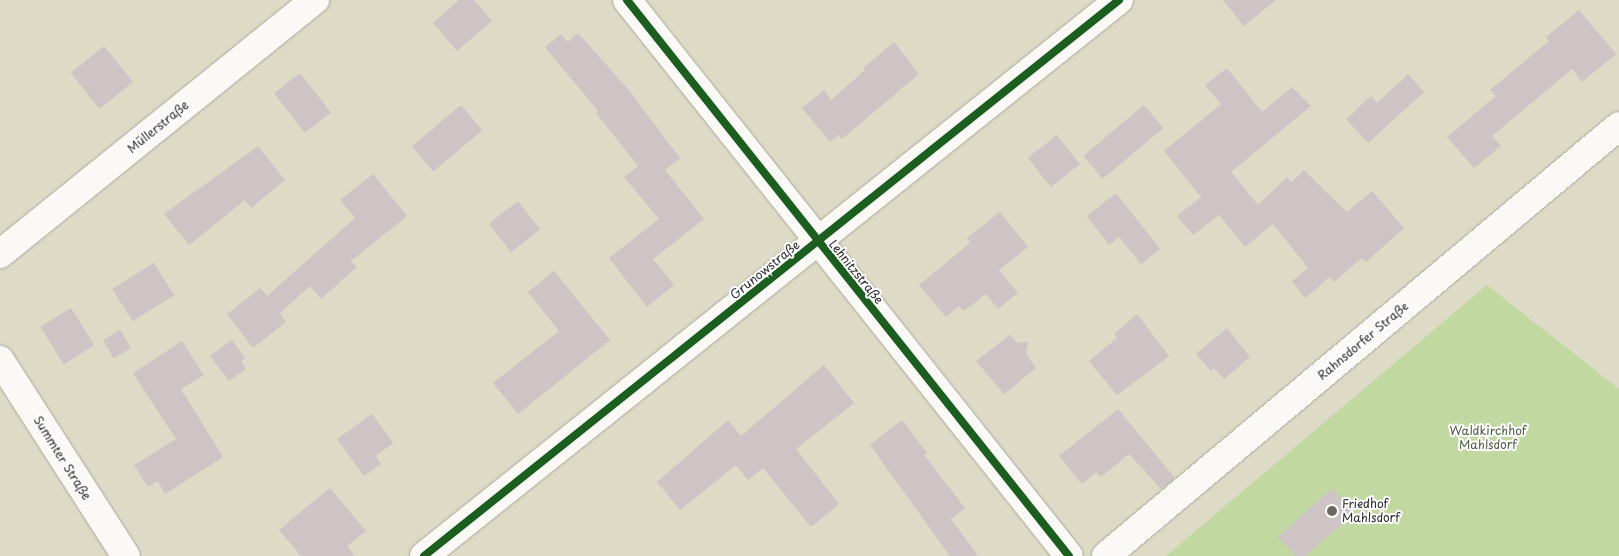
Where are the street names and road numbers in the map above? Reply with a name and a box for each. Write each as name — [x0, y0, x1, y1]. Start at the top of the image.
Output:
street label: Müllerstraße — [125, 98, 191, 156]
street label: Lehnitzstraße — [826, 237, 886, 307]
street label: Grunowstraße — [727, 238, 803, 302]
street label: Rahnsdorfer Straße — [1315, 299, 1411, 383]
street label: Summter Straße — [30, 413, 94, 503]

